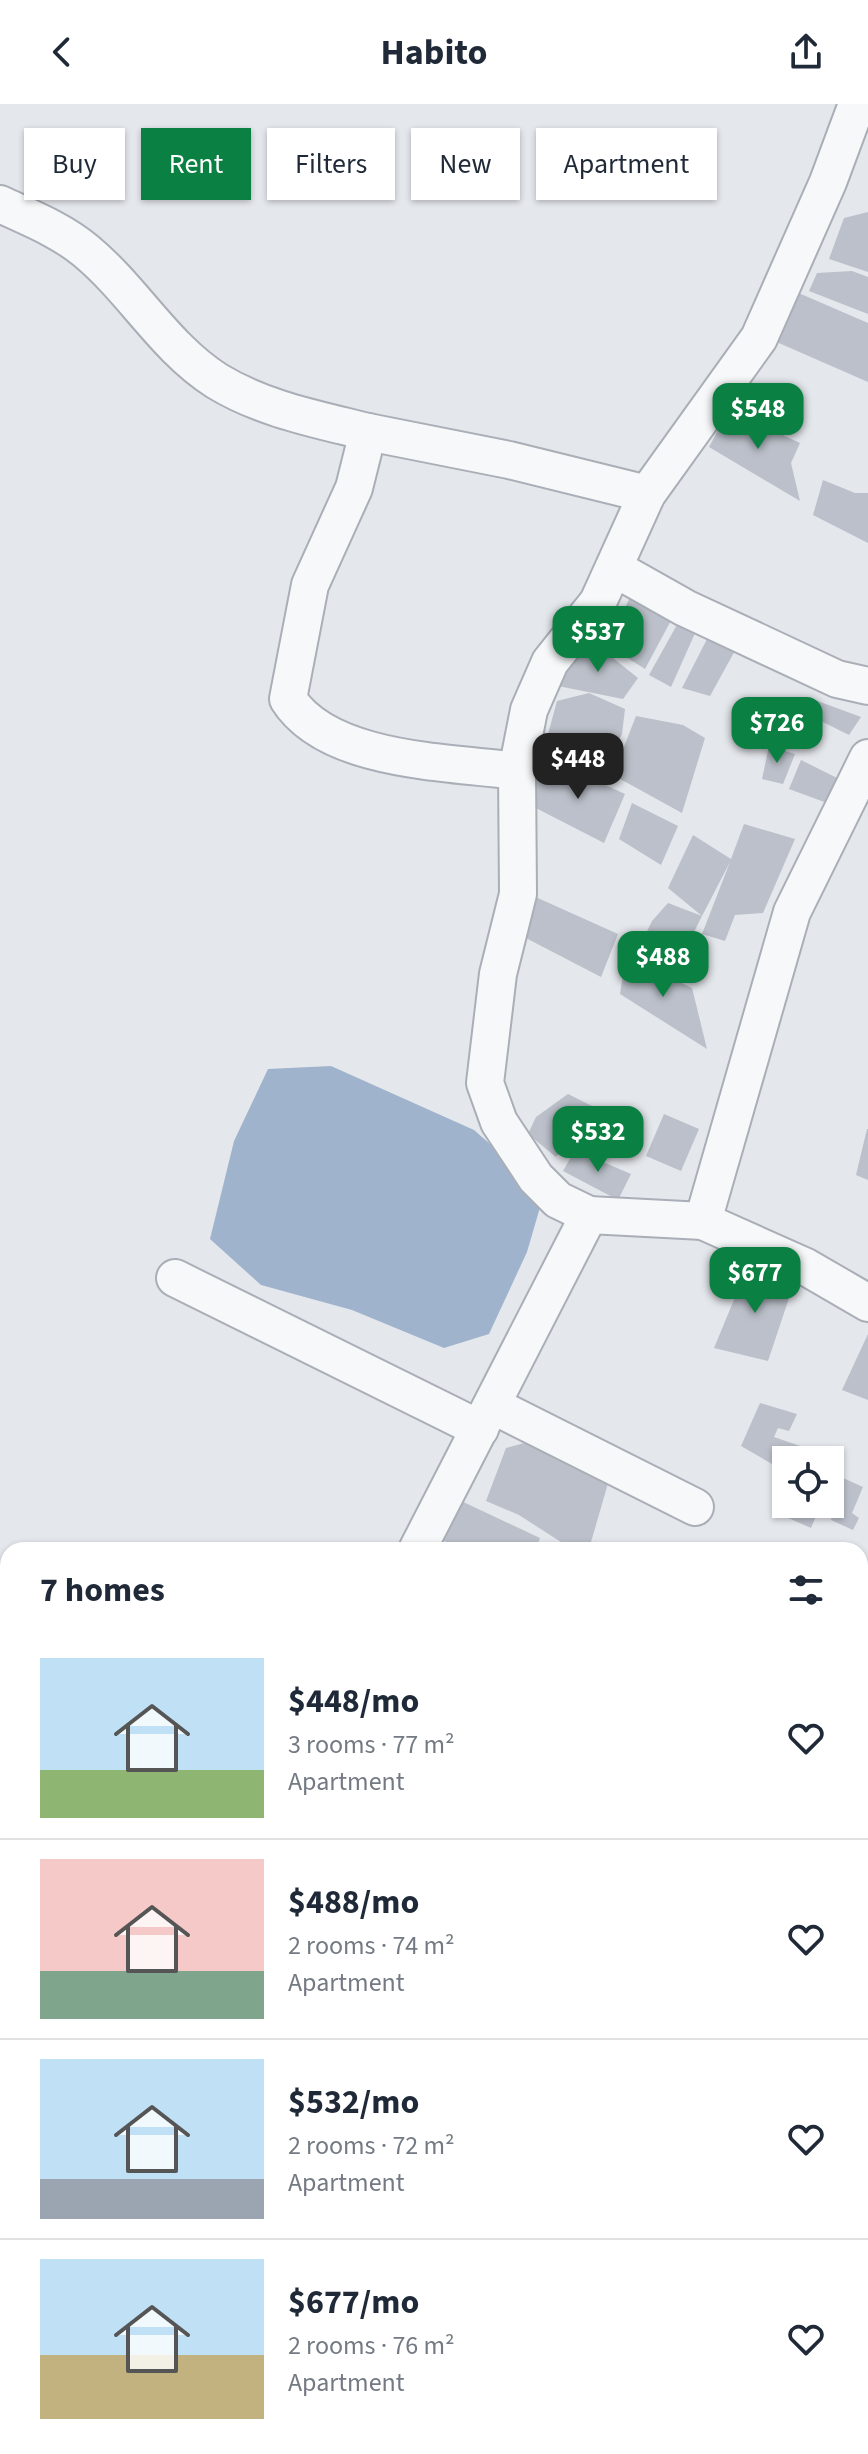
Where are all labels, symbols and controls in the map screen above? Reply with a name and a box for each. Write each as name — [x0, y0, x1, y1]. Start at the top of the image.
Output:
text: Habito — [381, 27, 487, 78]
icon: back — [40, 30, 84, 74]
icon: share — [784, 30, 828, 74]
chip: Buy — [24, 128, 125, 200]
chip: Rent — [141, 128, 251, 200]
chip: Filters — [267, 128, 395, 200]
chip: New — [411, 128, 520, 200]
chip: Apartment — [536, 128, 717, 200]
pin: $548 — [711, 383, 805, 451]
text: $548 — [731, 390, 785, 427]
pin: $537 — [551, 606, 645, 674]
text: $537 — [571, 613, 625, 650]
pin: $726 — [730, 697, 824, 765]
text: $726 — [750, 704, 804, 741]
pin: $448 — [531, 733, 625, 801]
text: $448 — [551, 740, 605, 777]
pin: $488 — [616, 931, 710, 999]
text: $488 — [636, 938, 690, 975]
pin: $532 — [551, 1106, 645, 1174]
text: $532 — [571, 1113, 625, 1150]
pin: $677 — [708, 1247, 802, 1315]
text: $677 — [728, 1254, 782, 1291]
map controls — [772, 1446, 844, 1518]
button: locate — [772, 1446, 844, 1518]
text: 7 homes — [40, 1566, 165, 1615]
icon: filters — [784, 1568, 828, 1612]
text: $448/mo — [288, 1677, 419, 1726]
icon: home — [104, 1690, 200, 1786]
icon: heart — [784, 1716, 828, 1760]
text: 3 rooms · 77 m² — [288, 1726, 455, 1763]
text: Apartment — [288, 1763, 405, 1800]
text: $488/mo — [288, 1878, 419, 1927]
icon: home — [104, 1891, 200, 1987]
icon: heart — [784, 1917, 828, 1961]
text: 2 rooms · 74 m² — [288, 1927, 455, 1964]
text: Apartment — [288, 1964, 405, 2001]
text: $532/mo — [288, 2078, 419, 2127]
icon: home — [104, 2091, 200, 2187]
icon: heart — [784, 2117, 828, 2161]
text: 2 rooms · 72 m² — [288, 2127, 455, 2164]
text: Apartment — [288, 2164, 405, 2201]
text: $677/mo — [288, 2278, 419, 2327]
icon: home — [104, 2291, 200, 2387]
icon: heart — [784, 2317, 828, 2361]
text: 2 rooms · 76 m² — [288, 2327, 455, 2364]
text: Apartment — [288, 2364, 405, 2401]

